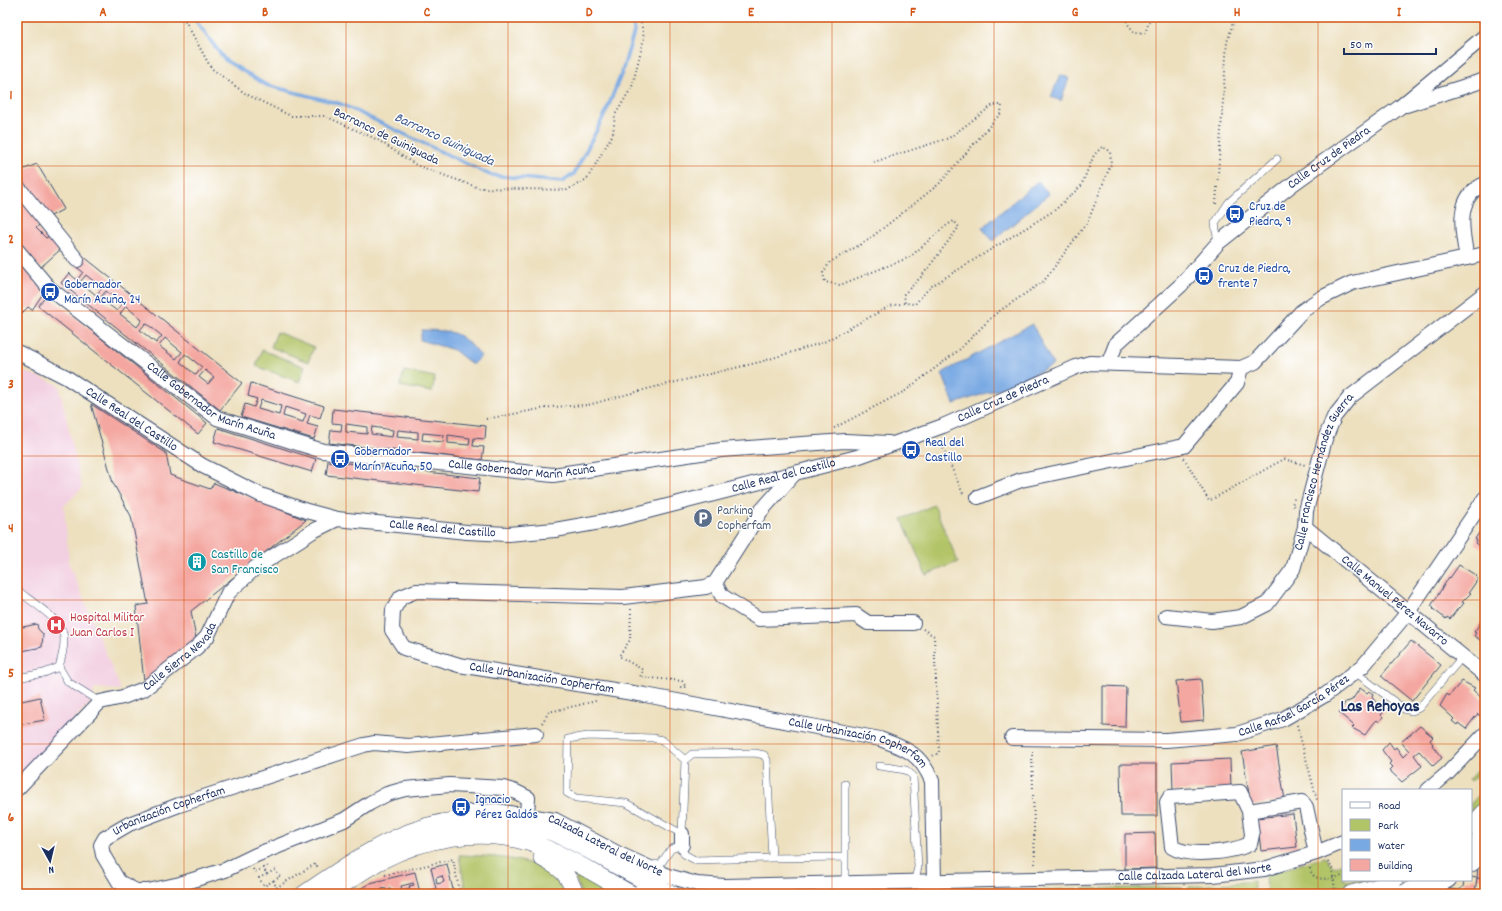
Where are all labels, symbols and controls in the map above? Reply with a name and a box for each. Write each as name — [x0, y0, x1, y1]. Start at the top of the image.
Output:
text: A — [99, 4, 107, 23]
text: B — [262, 4, 268, 23]
text: C — [424, 4, 431, 23]
text: D — [586, 4, 593, 23]
text: E — [748, 4, 755, 23]
text: F — [910, 4, 916, 23]
text: G — [1072, 4, 1079, 23]
text: H — [1234, 4, 1241, 23]
text: I — [1397, 4, 1402, 23]
scale bar — [1344, 30, 1436, 56]
text: 50 m — [1350, 37, 1373, 54]
text: 1 — [10, 87, 13, 106]
street label: Barranco de Guiniguada — [330, 103, 443, 171]
water label: Barranco Guiniguada — [391, 108, 499, 173]
street label: Calle Cruz de Piedra — [1283, 121, 1375, 194]
place label: Cruz de Piedra, 9 — [1249, 198, 1291, 232]
bus stop icon: Cruz de Piedra, 9 — [1224, 203, 1246, 225]
text: 2 — [8, 231, 14, 250]
place label: Cruz de Piedra, frente 7 — [1218, 260, 1291, 294]
bus stop icon: Cruz de Piedra, frente 7 — [1193, 265, 1215, 287]
place label: Gobernador Marín Acuña, 24 — [64, 276, 140, 310]
bus stop icon: Gobernador Marín Acuña, 24 — [39, 281, 61, 303]
street label: Calle Gobernador Marín Acuña — [142, 357, 279, 445]
street label: Calle Cruz de Piedra — [954, 370, 1053, 428]
text: 3 — [8, 376, 14, 395]
street label: Calle Real del Castillo — [81, 382, 182, 457]
street label: Calle Francisco Hernández Guerra — [1289, 388, 1360, 553]
place label: Real del Castillo — [925, 434, 964, 468]
bus stop icon: Real del Castillo — [900, 439, 922, 461]
place label: Gobernador Marín Acuña, 50 — [354, 443, 433, 477]
bus stop icon: Gobernador Marín Acuña, 50 — [329, 448, 351, 470]
street label: Calle Real del Castillo — [730, 453, 838, 499]
street label: Calle Gobernador Marín Acuña — [447, 455, 597, 485]
place label: Parking Copherfam — [717, 502, 771, 536]
parking icon: Parking Copherfam — [692, 507, 714, 529]
street label: Calle Real del Castillo — [388, 515, 496, 543]
text: 4 — [8, 520, 14, 539]
place label: Castillo de San Francisco — [211, 546, 279, 580]
building icon: Castillo de San Francisco — [186, 551, 208, 573]
street label: Calle Manuel Pérez Navarro — [1337, 551, 1453, 651]
place label: Hospital Militar Juan Carlos I — [70, 609, 145, 643]
hospital icon: Hospital Militar Juan Carlos I — [45, 614, 67, 636]
street label: Calle Sierra Nevada — [139, 619, 222, 696]
street label: Calle Urbanización Copherfam — [468, 657, 616, 699]
text: 5 — [8, 665, 14, 684]
street label: Calle Rafael García Pérez — [1236, 670, 1354, 742]
district label: Las Rehoyas — [1340, 696, 1420, 720]
street label: Calle Urbanización Copherfam — [787, 713, 932, 773]
street label: Urbanización Copherfam — [109, 781, 228, 841]
legend — [1342, 789, 1472, 881]
place label: Ignacio Pérez Galdós — [475, 791, 538, 825]
bus stop icon: Ignacio Pérez Galdós — [450, 796, 472, 818]
text: Road — [1378, 798, 1400, 815]
text: 6 — [8, 809, 15, 828]
street label: Calzada Lateral del Norte — [547, 810, 666, 882]
text: Park — [1378, 818, 1399, 835]
text: Water — [1378, 838, 1405, 855]
north arrow — [30, 841, 70, 881]
street label: Calle Calzada Lateral del Norte — [1118, 858, 1274, 887]
text: Building — [1378, 858, 1413, 875]
text: N — [47, 861, 55, 877]

